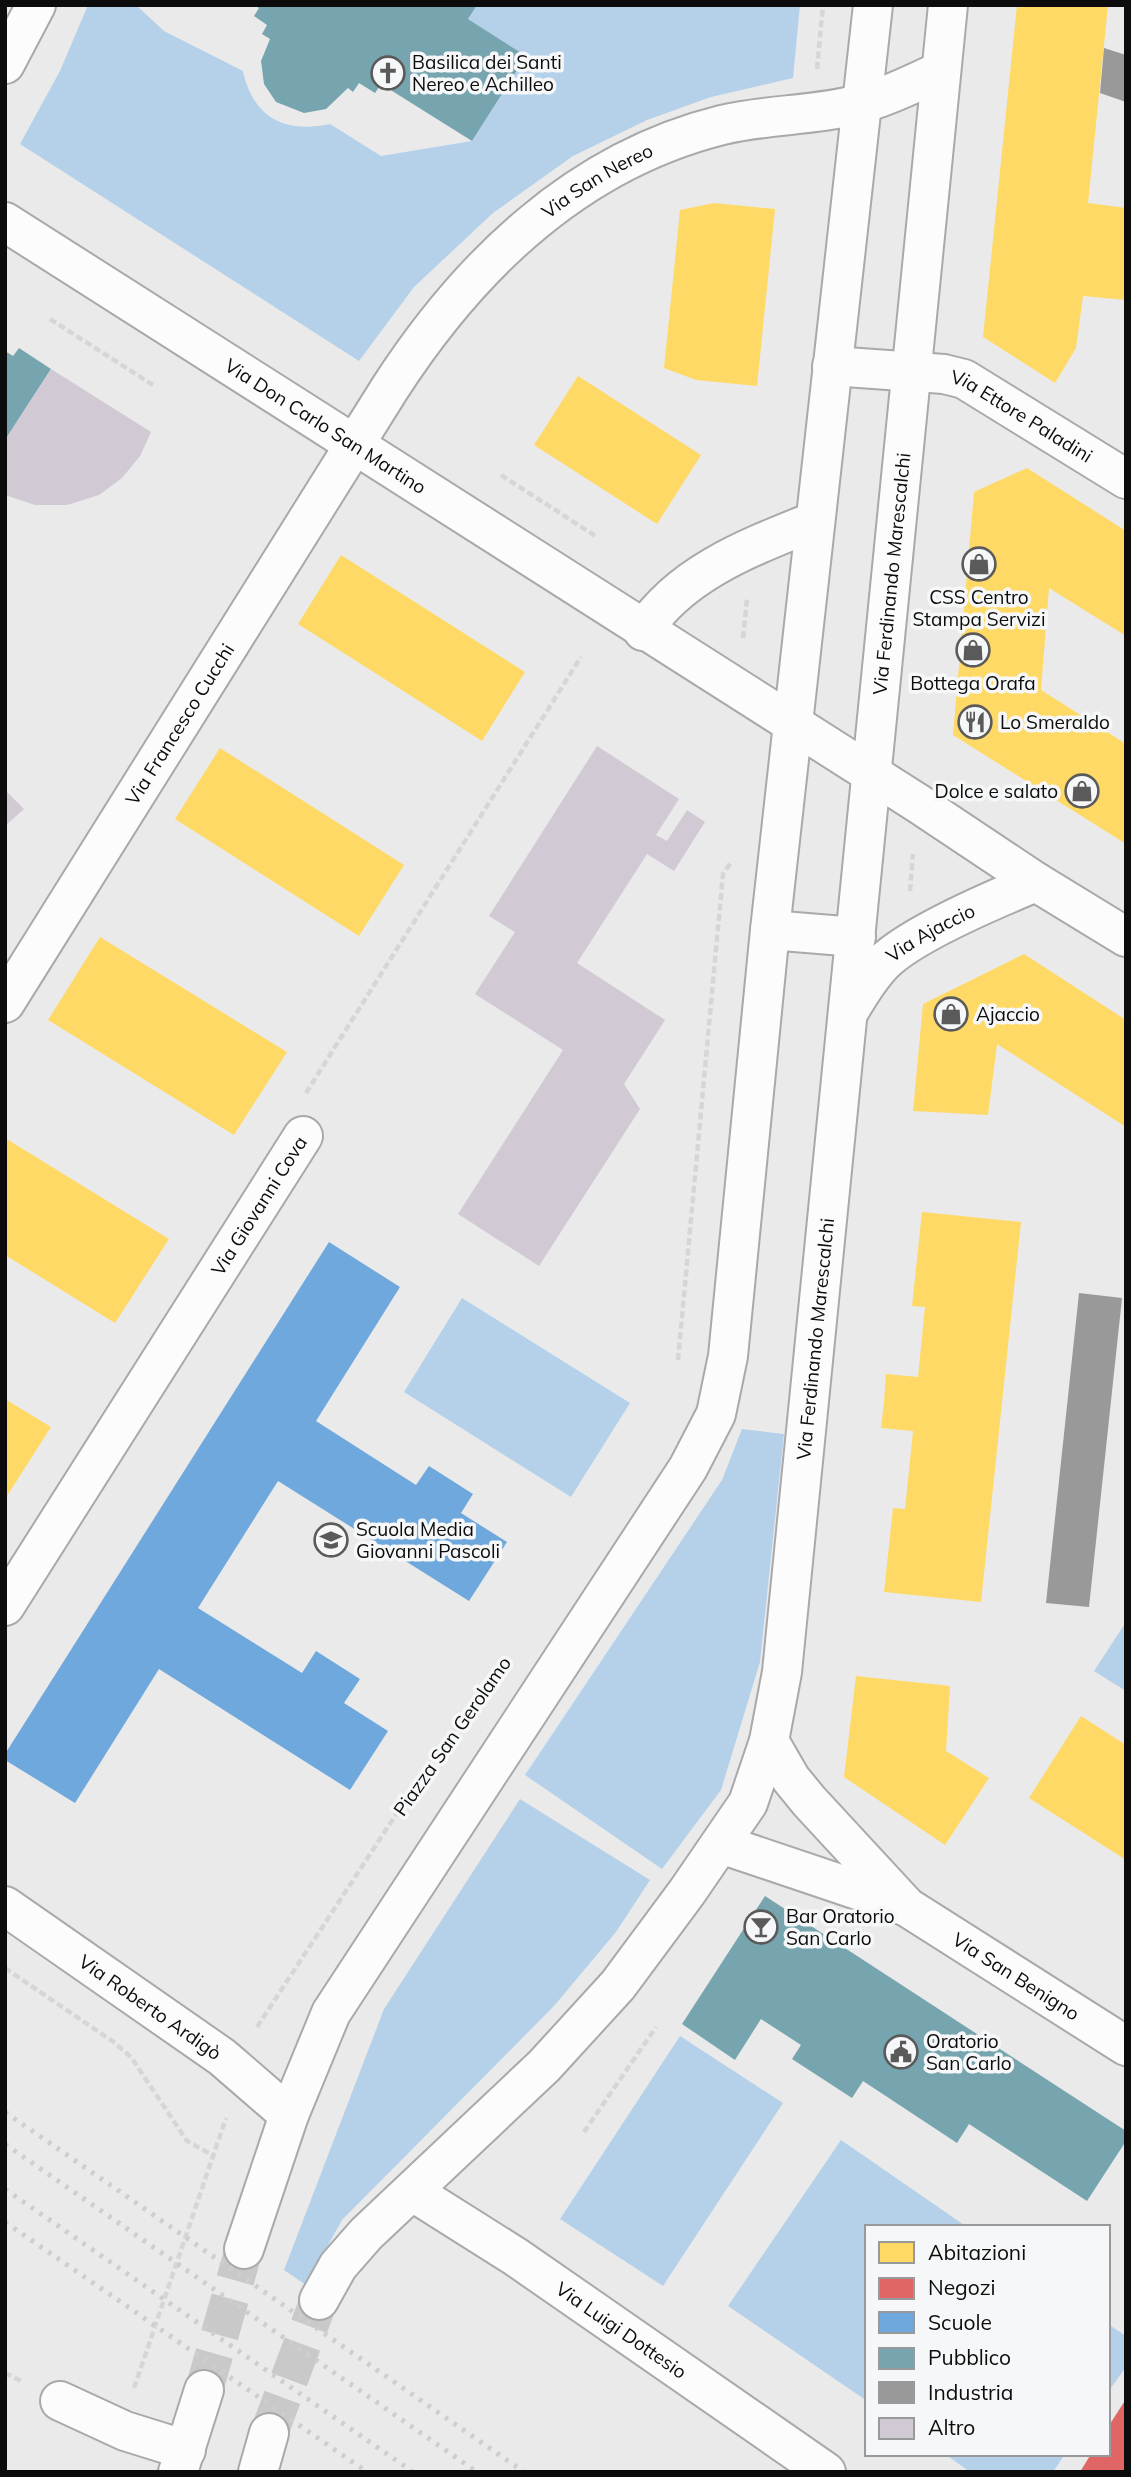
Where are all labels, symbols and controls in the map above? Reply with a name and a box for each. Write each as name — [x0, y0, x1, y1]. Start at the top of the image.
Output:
place label: Basilica dei Santi Nereo e Achilleo — [412, 50, 562, 96]
church icon: Basilica dei Santi Nereo e Achilleo — [369, 54, 407, 92]
street label: Via San Nereo — [537, 138, 656, 223]
street label: Via Don Carlo San Martino — [220, 353, 431, 499]
street label: Via Ettore Paladini — [949, 364, 1097, 468]
street label: Via Ferdinando Marescalchi — [867, 452, 915, 696]
shop icon: CSS Centro Stampa Servizi — [960, 545, 998, 583]
place label: CSS Centro Stampa Servizi — [913, 585, 1045, 631]
shop icon: Bottega Orafa — [954, 631, 992, 669]
street label: Via Francesco Cucchi — [120, 639, 239, 809]
place label: Bottega Orafa — [910, 671, 1036, 695]
restaurant icon: Lo Smeraldo — [956, 703, 994, 741]
place label: Lo Smeraldo — [1000, 710, 1110, 734]
shop icon: Dolce e salato — [1063, 772, 1101, 810]
place label: Dolce e salato — [934, 779, 1058, 803]
street label: Via Ajaccio — [881, 898, 979, 967]
shop icon: Ajaccio — [932, 995, 970, 1033]
place label: Ajaccio — [976, 1002, 1040, 1026]
street label: Via Giovanni Cova — [206, 1131, 312, 1280]
street label: Via Ferdinando Marescalchi — [791, 1217, 839, 1461]
place label: Scuola Media Giovanni Pascoli — [356, 1517, 500, 1563]
school or university icon: Scuola Media Giovanni Pascoli — [312, 1521, 350, 1559]
street label: Piazza San Gerolamo — [388, 1652, 516, 1820]
place label: Bar Oratorio San Carlo — [786, 1904, 895, 1950]
bar icon: Bar Oratorio San Carlo — [742, 1908, 780, 1946]
street label: Via San Benigno — [948, 1927, 1084, 2026]
street label: Via Roberto Ardigò — [74, 1949, 226, 2065]
place label: Oratorio San Carlo — [926, 2029, 1012, 2075]
public building icon: Oratorio San Carlo — [882, 2033, 920, 2071]
legend — [865, 2225, 1110, 2456]
text: Abitazioni — [928, 2239, 1026, 2265]
text: Negozi — [928, 2274, 996, 2300]
street label: Via Luigi Dottesio — [551, 2276, 691, 2384]
text: Scuole — [928, 2309, 992, 2335]
text: Pubblico — [928, 2344, 1011, 2370]
text: Industria — [928, 2379, 1013, 2405]
text: Altro — [928, 2414, 975, 2440]

